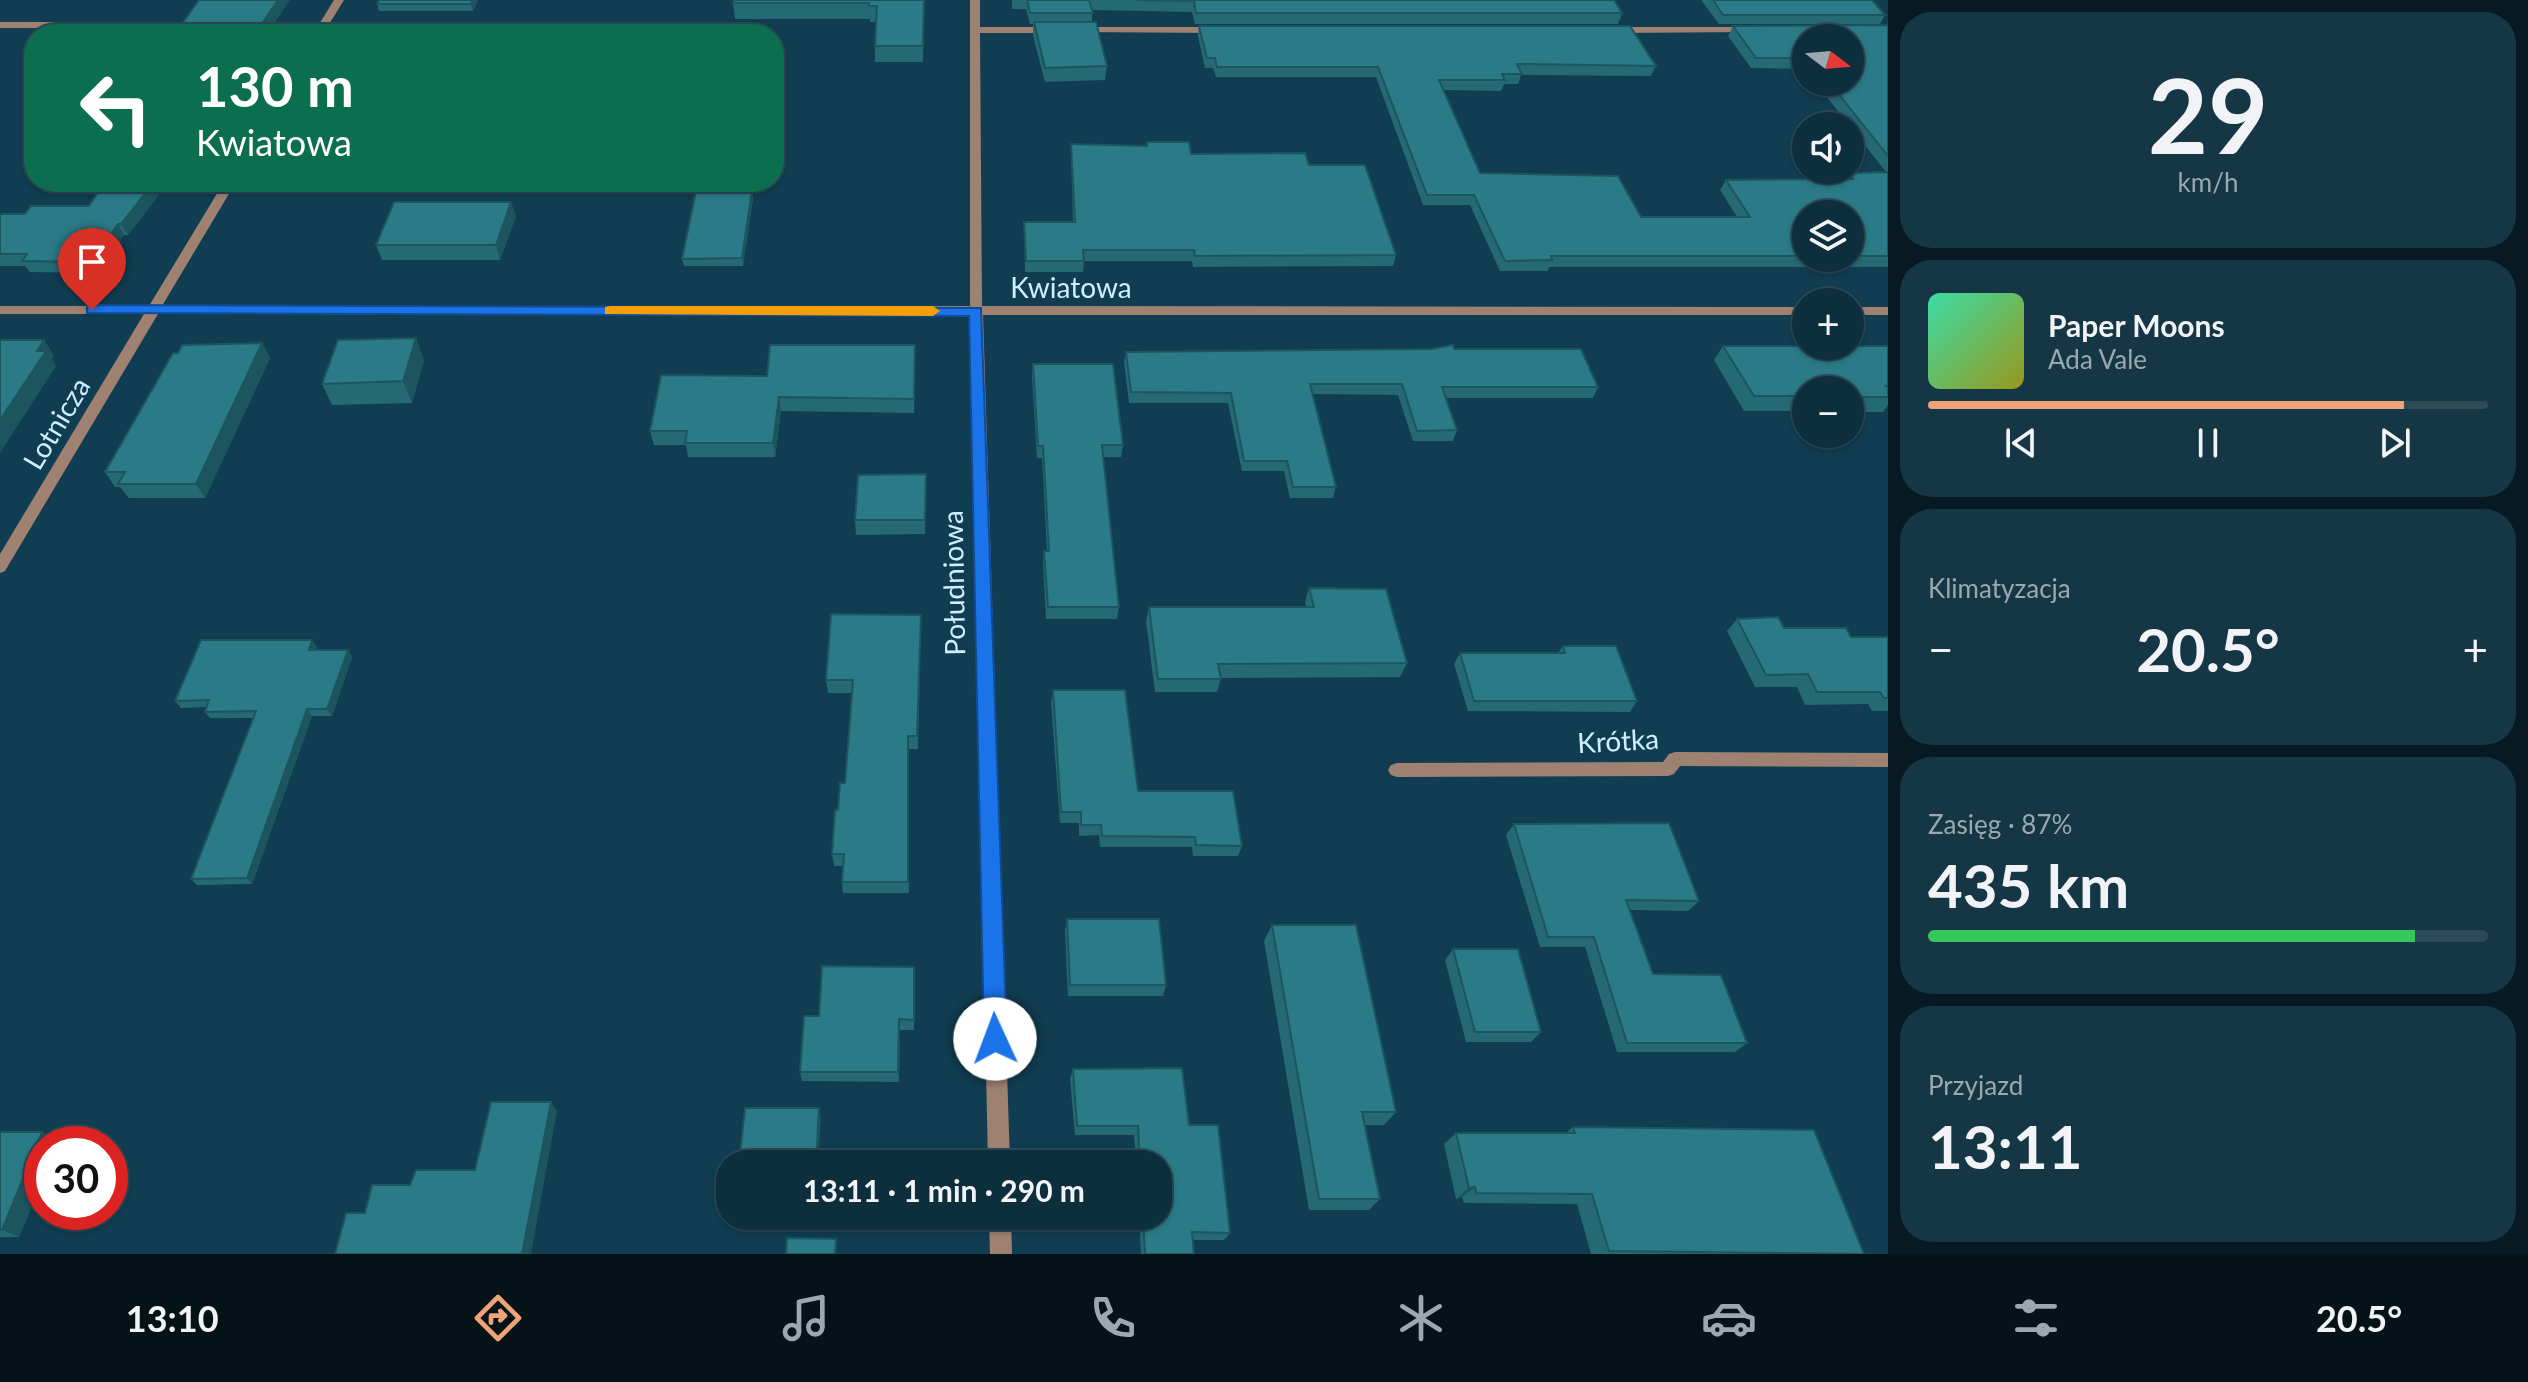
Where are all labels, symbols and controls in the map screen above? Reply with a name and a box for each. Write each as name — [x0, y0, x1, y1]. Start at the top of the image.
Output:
north arrow — [1792, 24, 1864, 96]
map controls — [1792, 24, 1864, 448]
text: 29 — [2148, 51, 2268, 176]
text: 130 m — [196, 52, 354, 119]
icon: left — [64, 56, 168, 160]
button: sound — [1792, 112, 1864, 184]
text: Kwiatowa — [196, 120, 352, 164]
text: km/h — [2178, 166, 2238, 198]
button: layers — [1792, 200, 1864, 272]
pin — [58, 228, 126, 310]
icon: arrive — [70, 240, 114, 284]
street label: Kwiatowa — [1010, 270, 1132, 304]
button: + — [1792, 288, 1864, 360]
text: Paper Moons — [2048, 307, 2225, 343]
text: Ada Vale — [2048, 343, 2147, 375]
street label: Lotnicza — [15, 371, 97, 475]
button: − — [1792, 376, 1864, 448]
icon: previous — [1999, 421, 2043, 465]
icon: pause — [2186, 421, 2230, 465]
icon: next — [2373, 421, 2417, 465]
street label: Południowa — [935, 510, 971, 656]
text: Klimatyzacja — [1928, 572, 2071, 604]
text: 20.5° — [2136, 613, 2280, 685]
text: − — [1928, 623, 1954, 675]
text: + — [2462, 623, 2488, 675]
street label: Krótka — [1576, 721, 1660, 759]
text: Zasięg · 87% — [1928, 808, 2072, 840]
text: 435 km — [1928, 849, 2129, 921]
position arrow — [953, 997, 1037, 1081]
text: Przyjazd — [1928, 1069, 2023, 1101]
text: 13:11 — [1928, 1110, 2083, 1182]
speed limit sign: 30 — [24, 1126, 128, 1230]
text: 13:11 · 1 min · 290 m — [803, 1172, 1085, 1208]
icon: directions — [470, 1290, 526, 1346]
icon: music — [778, 1290, 834, 1346]
icon: phone — [1085, 1290, 1141, 1346]
icon: climate — [1393, 1290, 1449, 1346]
icon: car — [1701, 1290, 1757, 1346]
icon: filters — [2008, 1290, 2064, 1346]
text: 13:10 — [126, 1296, 219, 1340]
text: 20.5° — [2316, 1296, 2402, 1340]

